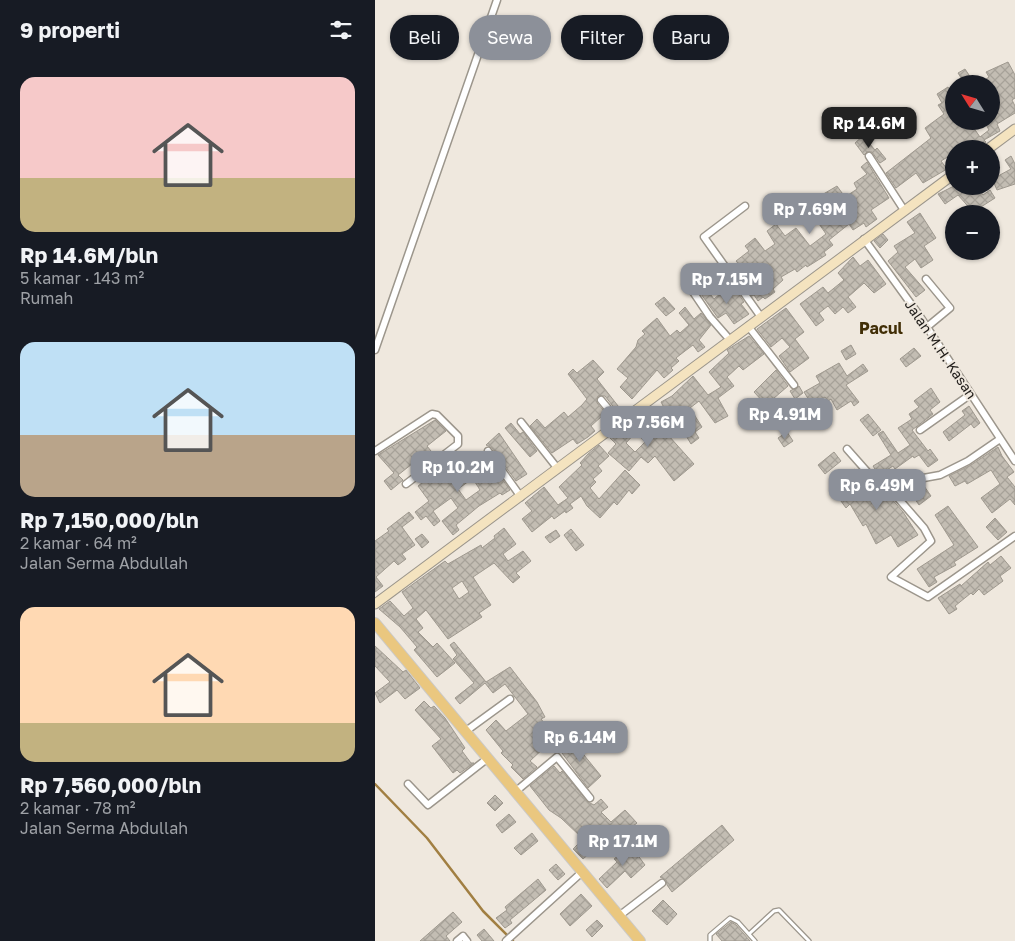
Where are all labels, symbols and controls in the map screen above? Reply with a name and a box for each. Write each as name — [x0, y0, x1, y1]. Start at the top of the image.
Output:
chip: Beli — [390, 15, 459, 60]
chip: Sewa — [469, 15, 551, 60]
chip: Filter — [561, 15, 643, 60]
chip: Baru — [653, 15, 729, 60]
icon: filters — [327, 16, 355, 44]
text: 9 properti — [20, 17, 120, 43]
north arrow — [945, 75, 1000, 130]
map controls — [945, 75, 1000, 260]
pin: Rp 14.6M — [817, 106, 921, 149]
icon: home — [143, 110, 233, 200]
text: Rp 14.6M — [833, 113, 905, 133]
button: + — [945, 140, 1000, 195]
pin: Rp 7.69M — [758, 192, 862, 235]
text: Rp 7.69M — [773, 199, 847, 219]
button: − — [945, 205, 1000, 260]
text: Rp 14.6M/bln — [20, 242, 158, 268]
pin: Rp 7.15M — [675, 262, 779, 305]
text: 5 kamar · 143 m² — [20, 268, 144, 288]
text: Rp 7.15M — [691, 269, 763, 289]
text: Rumah — [20, 288, 73, 308]
street label: Jalan M.H. Kasan — [901, 296, 981, 402]
district label: Pacul — [859, 318, 904, 338]
icon: home — [143, 375, 233, 465]
pin: Rp 4.91M — [733, 398, 837, 440]
text: Rp 4.91M — [749, 404, 821, 424]
pin: Rp 7.56M — [596, 406, 700, 448]
text: Rp 7.56M — [612, 412, 684, 432]
pin: Rp 10.2M — [406, 450, 510, 493]
text: Rp 10.2M — [422, 457, 494, 477]
pin: Rp 6.49M — [825, 468, 929, 511]
text: Rp 6.49M — [840, 475, 914, 495]
text: Rp 7,150,000/bln — [20, 507, 199, 533]
text: 2 kamar · 64 m² — [20, 533, 137, 553]
text: Jalan Serma Abdullah — [20, 553, 188, 573]
icon: home — [143, 640, 233, 730]
pin: Rp 6.14M — [528, 720, 632, 763]
text: Rp 6.14M — [544, 727, 616, 747]
text: Rp 7,560,000/bln — [20, 772, 201, 798]
text: 2 kamar · 78 m² — [20, 798, 136, 818]
text: Jalan Serma Abdullah — [20, 818, 188, 838]
pin: Rp 17.1M — [571, 824, 675, 867]
text: Rp 17.1M — [588, 831, 658, 851]

